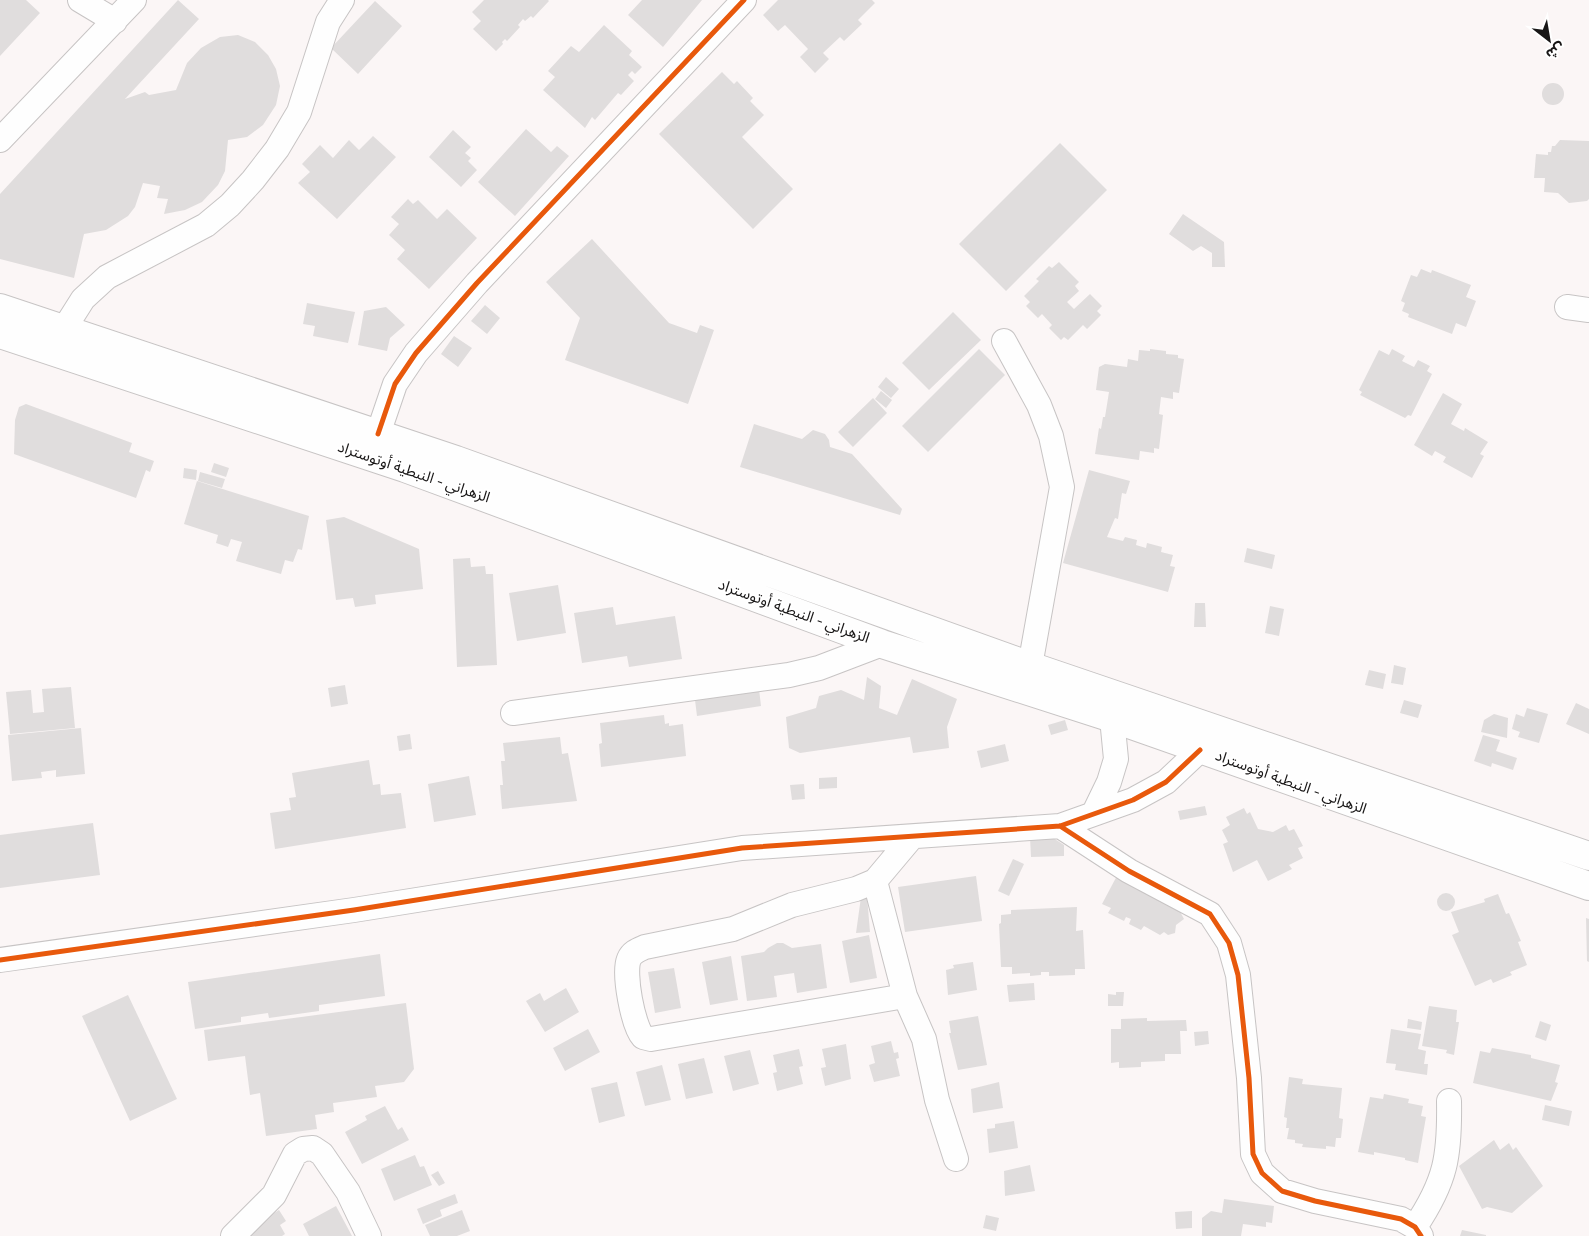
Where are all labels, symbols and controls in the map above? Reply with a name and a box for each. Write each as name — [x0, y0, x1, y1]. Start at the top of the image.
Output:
north arrow — [1524, 15, 1574, 65]
text: ش — [1543, 38, 1569, 64]
street label: الزهراني - النبطية أوتوستراد — [335, 437, 493, 509]
street label: الزهراني - النبطية أوتوستراد — [715, 574, 873, 649]
street label: الزهراني - النبطية أوتوستراد — [1212, 745, 1370, 820]

